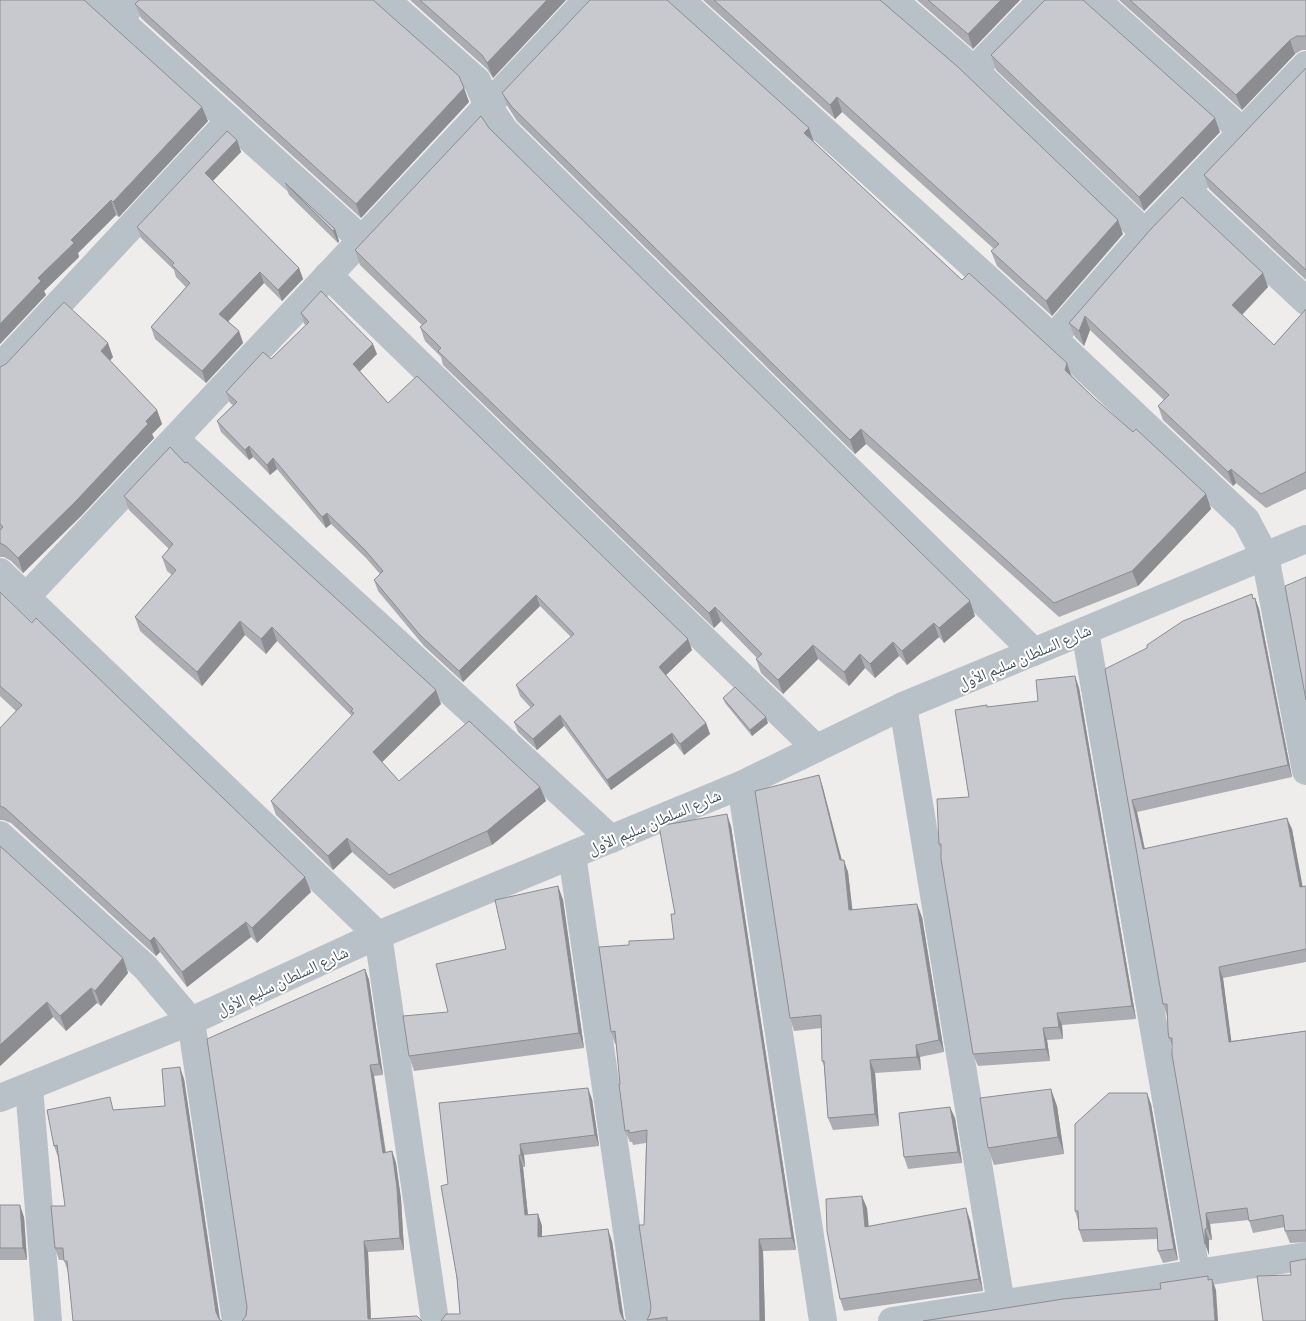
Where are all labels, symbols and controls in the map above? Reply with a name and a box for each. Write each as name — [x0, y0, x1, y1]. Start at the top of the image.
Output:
street label: شارع السلطان سليم الأول — [954, 619, 1094, 695]
street label: شارع السلطان سليم الأول — [584, 784, 724, 860]
street label: شارع السلطان سليم الأول — [213, 941, 352, 1021]

